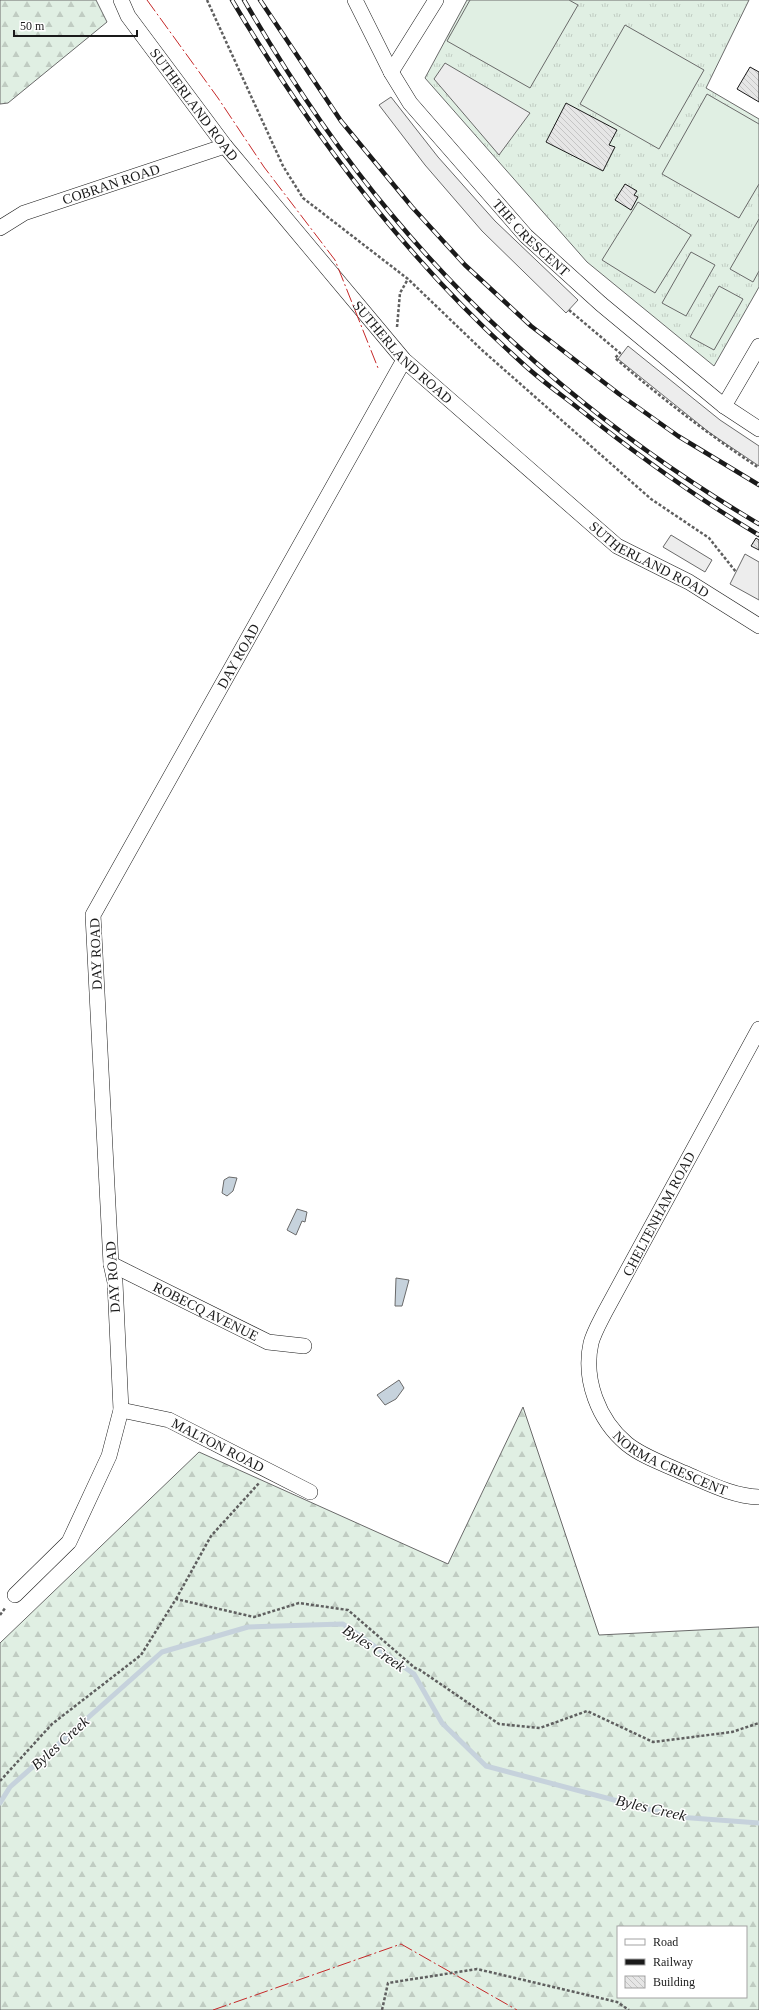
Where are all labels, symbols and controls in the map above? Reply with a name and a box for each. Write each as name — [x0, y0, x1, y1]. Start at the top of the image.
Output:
scale bar — [14, 12, 137, 38]
text: 50 m — [20, 19, 45, 33]
street label: SUTHERLAND ROAD — [147, 45, 241, 164]
street label: COBRAN ROAD — [60, 161, 162, 207]
street label: THE CRESCENT — [490, 196, 573, 279]
street label: SUTHERLAND ROAD — [350, 298, 455, 406]
street label: SUTHERLAND ROAD — [587, 518, 712, 600]
street label: DAY ROAD — [214, 621, 262, 691]
street label: DAY ROAD — [87, 918, 105, 990]
street label: CHELTENHAM ROAD — [620, 1149, 698, 1279]
street label: DAY ROAD — [103, 1241, 123, 1313]
street label: ROBECQ AVENUE — [151, 1279, 261, 1344]
street label: MALTON ROAD — [169, 1415, 267, 1475]
street label: NORMA CRESCENT — [610, 1428, 730, 1498]
water label: Byles Creek — [340, 1621, 408, 1675]
water label: Byles Creek — [28, 1713, 92, 1773]
water label: Byles Creek — [614, 1792, 688, 1824]
legend — [617, 1926, 747, 1998]
text: Road — [653, 1935, 678, 1949]
text: Railway — [653, 1955, 693, 1969]
text: Building — [653, 1975, 695, 1989]

